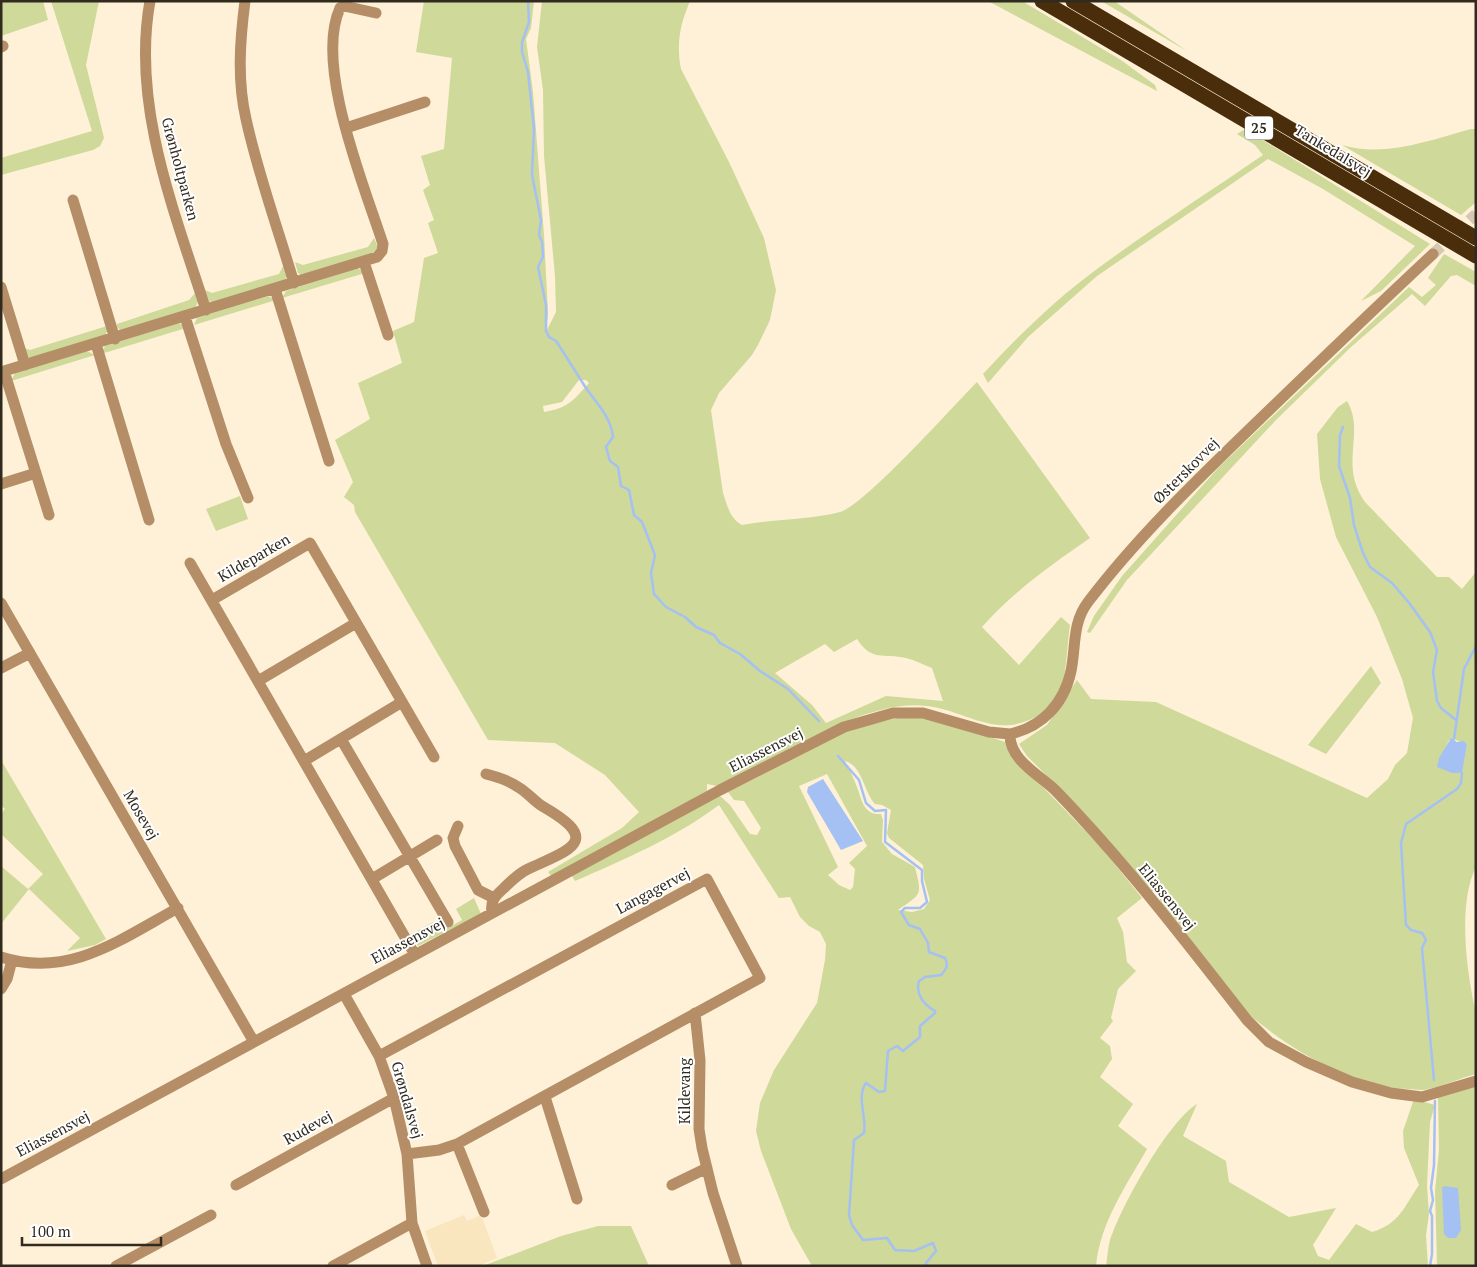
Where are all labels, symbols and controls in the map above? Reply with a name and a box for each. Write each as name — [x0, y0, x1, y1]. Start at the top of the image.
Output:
street label: Grønholtparken — [158, 115, 204, 223]
road number: 25 — [1245, 116, 1273, 140]
street label: Tankedalsvej — [1291, 119, 1376, 181]
street label: Østerskovvej — [1148, 433, 1223, 508]
street label: Kildeparken — [214, 528, 293, 586]
street label: Eliassensvej — [725, 722, 806, 776]
street label: Mosevej — [120, 786, 164, 843]
street label: Eliassensvej — [1135, 859, 1201, 934]
street label: Langagervej — [612, 862, 693, 918]
street label: Eliassensvej — [367, 912, 448, 968]
street label: Kildevang — [674, 1057, 694, 1124]
street label: Grøndalsvej — [387, 1059, 429, 1141]
street label: Eliassensvej — [12, 1105, 93, 1161]
street label: Rudevej — [280, 1106, 336, 1149]
scale bar — [22, 1214, 161, 1246]
text: 100 m — [30, 1221, 71, 1241]

